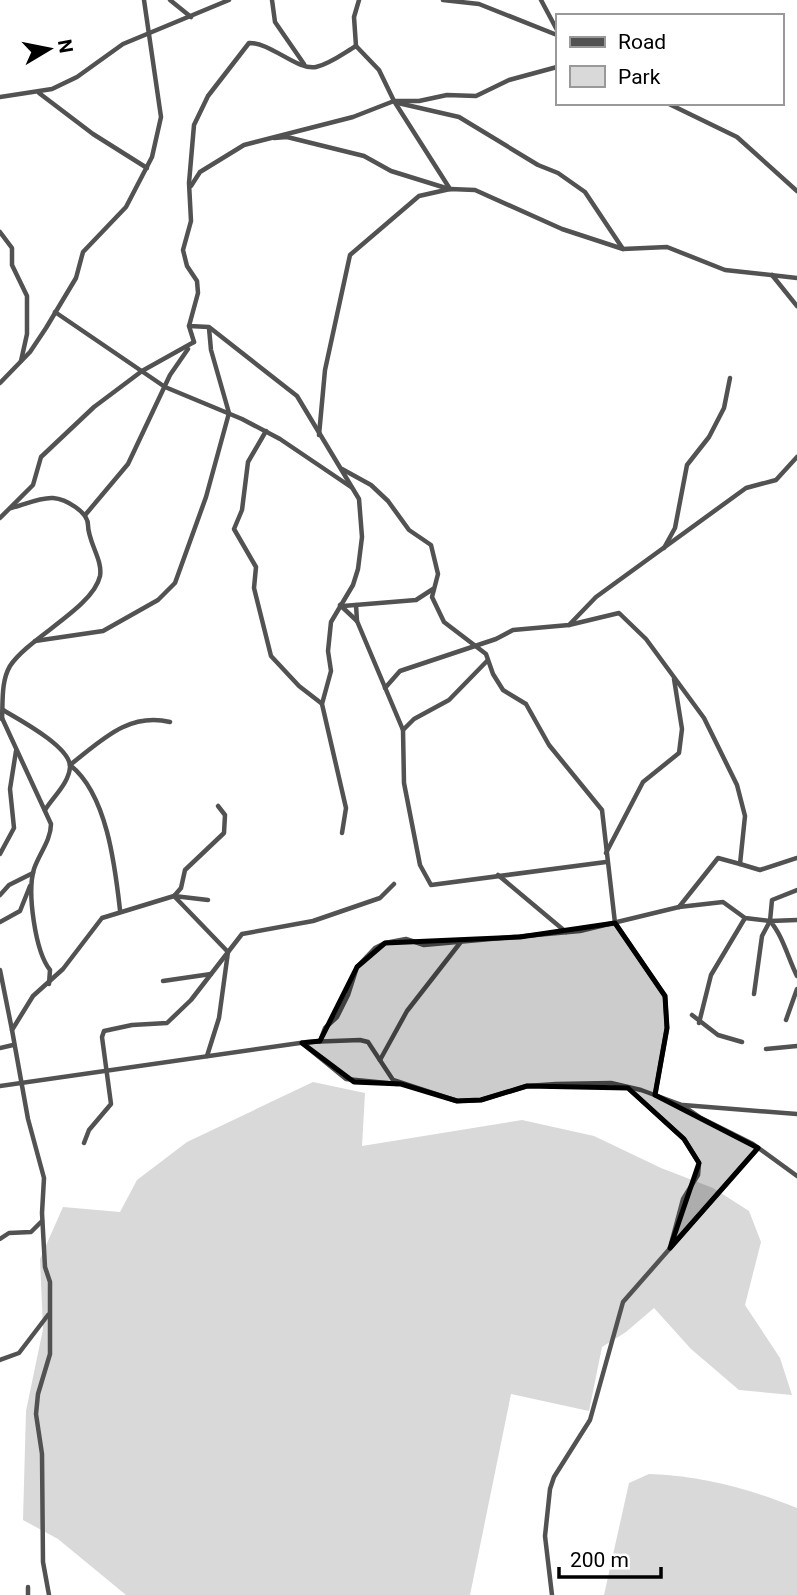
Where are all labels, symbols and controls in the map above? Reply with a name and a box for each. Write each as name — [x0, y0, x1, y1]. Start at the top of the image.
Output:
north arrow — [14, 14, 84, 84]
legend — [556, 14, 783, 105]
text: Road — [618, 30, 666, 54]
text: N — [53, 38, 78, 55]
text: Park — [618, 65, 661, 89]
scale bar — [559, 1536, 660, 1580]
text: 200 m — [570, 1548, 629, 1572]

